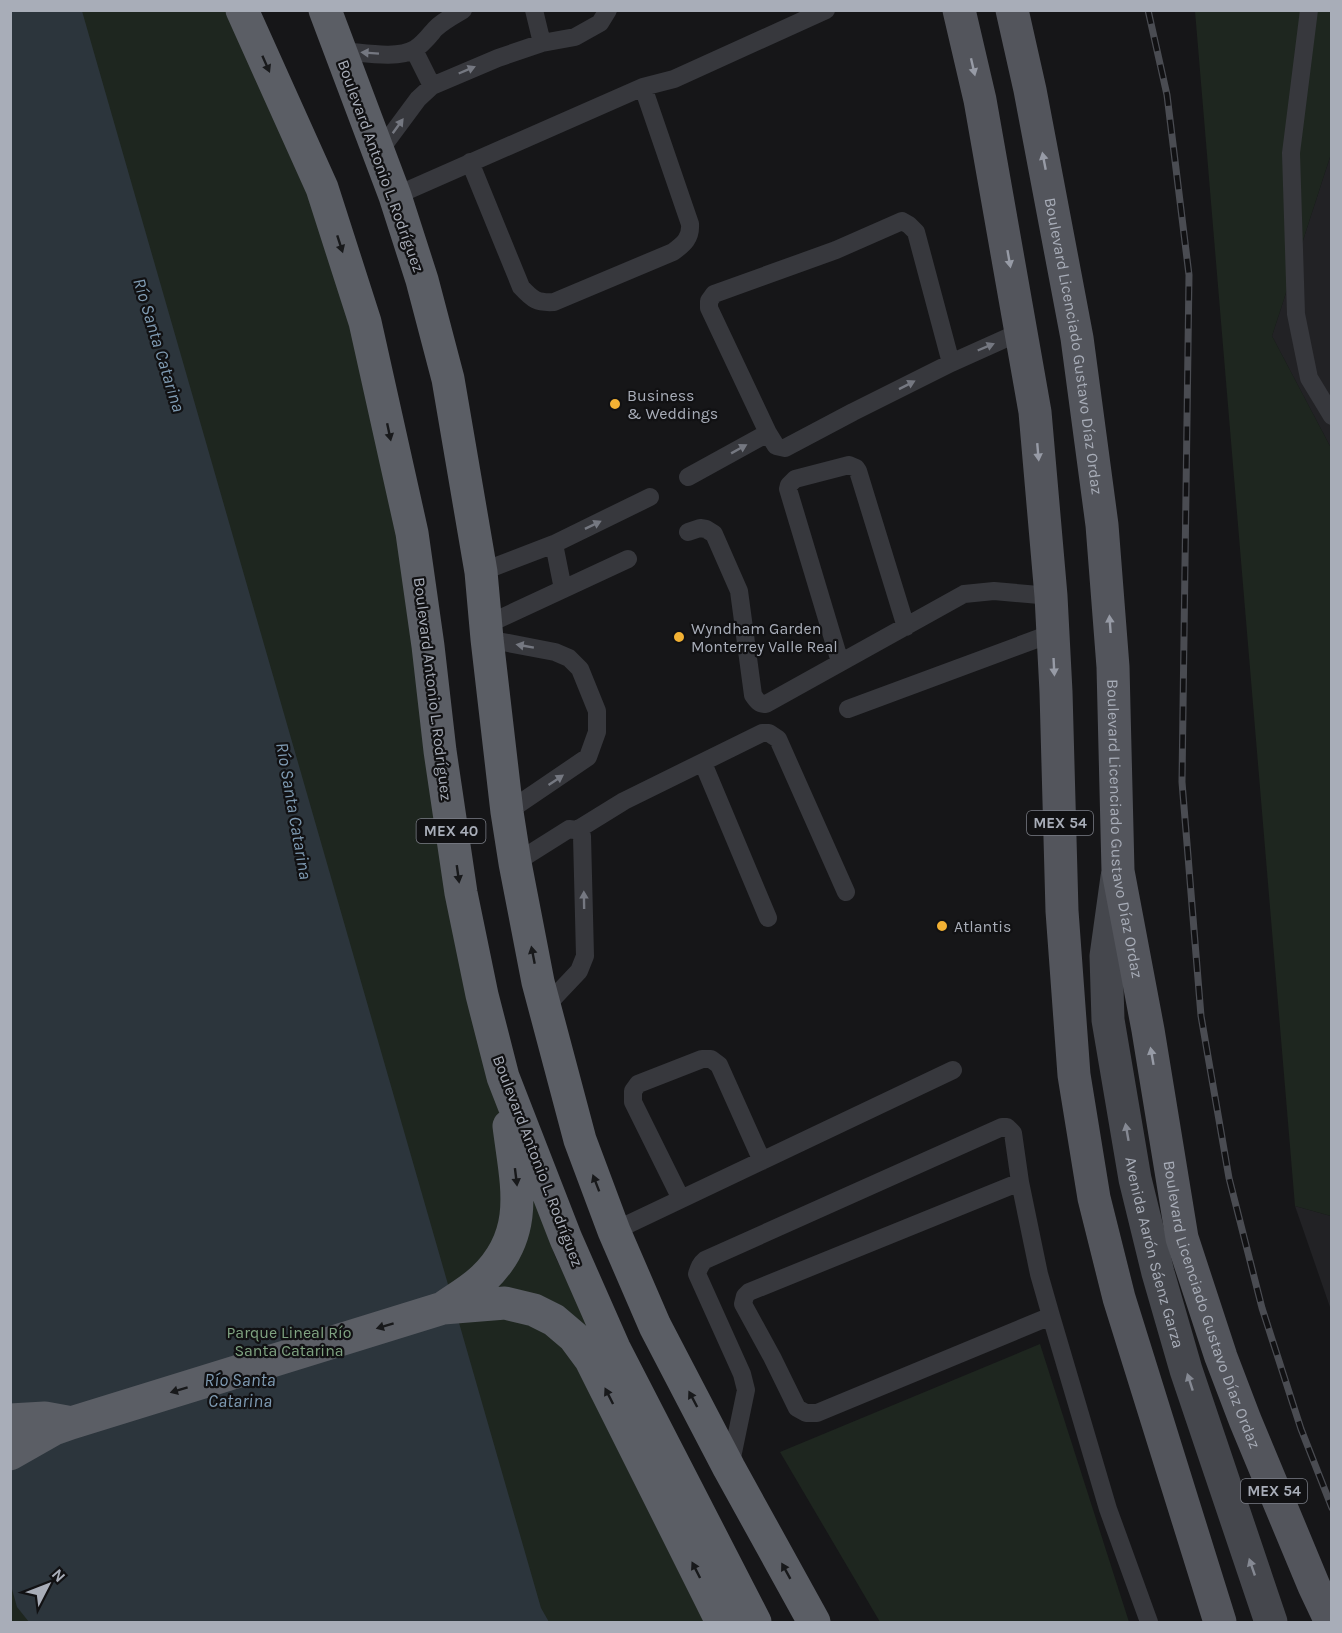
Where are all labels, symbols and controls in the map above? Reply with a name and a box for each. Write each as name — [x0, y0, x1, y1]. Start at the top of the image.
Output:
one-way arrow — [361, 48, 380, 58]
one-way arrow — [261, 55, 271, 73]
street label: Boulevard Antonio L. Rodríguez — [334, 57, 428, 275]
one-way arrow — [968, 58, 978, 77]
one-way arrow — [459, 65, 477, 75]
one-way arrow — [392, 119, 404, 135]
one-way arrow — [1039, 151, 1048, 170]
street label: Boulevard Licenciado Gustavo Díaz Ordaz — [1041, 196, 1107, 496]
one-way arrow — [336, 235, 345, 253]
one-way arrow — [1005, 250, 1014, 269]
water label: Río Santa Catarina — [128, 275, 190, 415]
one-way arrow — [977, 341, 995, 351]
one-way arrow — [898, 381, 915, 390]
place label: Business & Weddings — [627, 386, 718, 423]
marker: Business & Weddings — [608, 397, 622, 411]
one-way arrow — [385, 423, 394, 442]
one-way arrow — [1034, 442, 1043, 461]
one-way arrow — [731, 444, 748, 454]
one-way arrow — [585, 520, 602, 530]
street label: Boulevard Antonio L. Rodríguez — [410, 576, 456, 802]
one-way arrow — [1105, 614, 1114, 633]
place label: Wyndham Garden Monterrey Valle Real — [691, 619, 838, 656]
marker: Wyndham Garden Monterrey Valle Real — [672, 630, 686, 644]
one-way arrow — [515, 641, 534, 650]
one-way arrow — [1050, 658, 1059, 677]
street label: Boulevard Licenciado Gustavo Díaz Ordaz — [1104, 679, 1148, 980]
water label: Río Santa Catarina — [271, 741, 317, 881]
one-way arrow — [547, 774, 563, 786]
road number: MEX 54 — [1027, 811, 1093, 835]
road number: MEX 40 — [416, 819, 486, 843]
one-way arrow — [453, 864, 462, 883]
one-way arrow — [579, 891, 589, 910]
place label: Atlantis — [954, 917, 1011, 936]
marker: Atlantis — [935, 919, 949, 933]
one-way arrow — [528, 946, 537, 965]
one-way arrow — [1147, 1046, 1156, 1065]
street label: Boulevard Antonio L. Rodríguez — [489, 1053, 587, 1269]
one-way arrow — [1122, 1123, 1131, 1142]
street label: Avenida Aarón Sáenz Garza — [1122, 1155, 1189, 1350]
street label: Boulevard Licenciado Gustavo Díaz Ordaz — [1160, 1159, 1265, 1451]
one-way arrow — [511, 1167, 520, 1186]
one-way arrow — [591, 1174, 601, 1192]
one-way arrow — [376, 1322, 394, 1331]
park label: Parque Lineal Río Santa Catarina — [226, 1323, 352, 1360]
water label: Río Santa Catarina — [204, 1369, 276, 1412]
one-way arrow — [1185, 1373, 1195, 1391]
one-way arrow — [169, 1386, 187, 1395]
one-way arrow — [604, 1387, 613, 1404]
one-way arrow — [689, 1391, 698, 1408]
road number: MEX 54 — [1241, 1479, 1307, 1503]
north arrow — [18, 1555, 78, 1615]
one-way arrow — [1247, 1558, 1257, 1576]
one-way arrow — [691, 1562, 701, 1579]
one-way arrow — [781, 1562, 791, 1579]
text: N — [48, 1565, 70, 1586]

